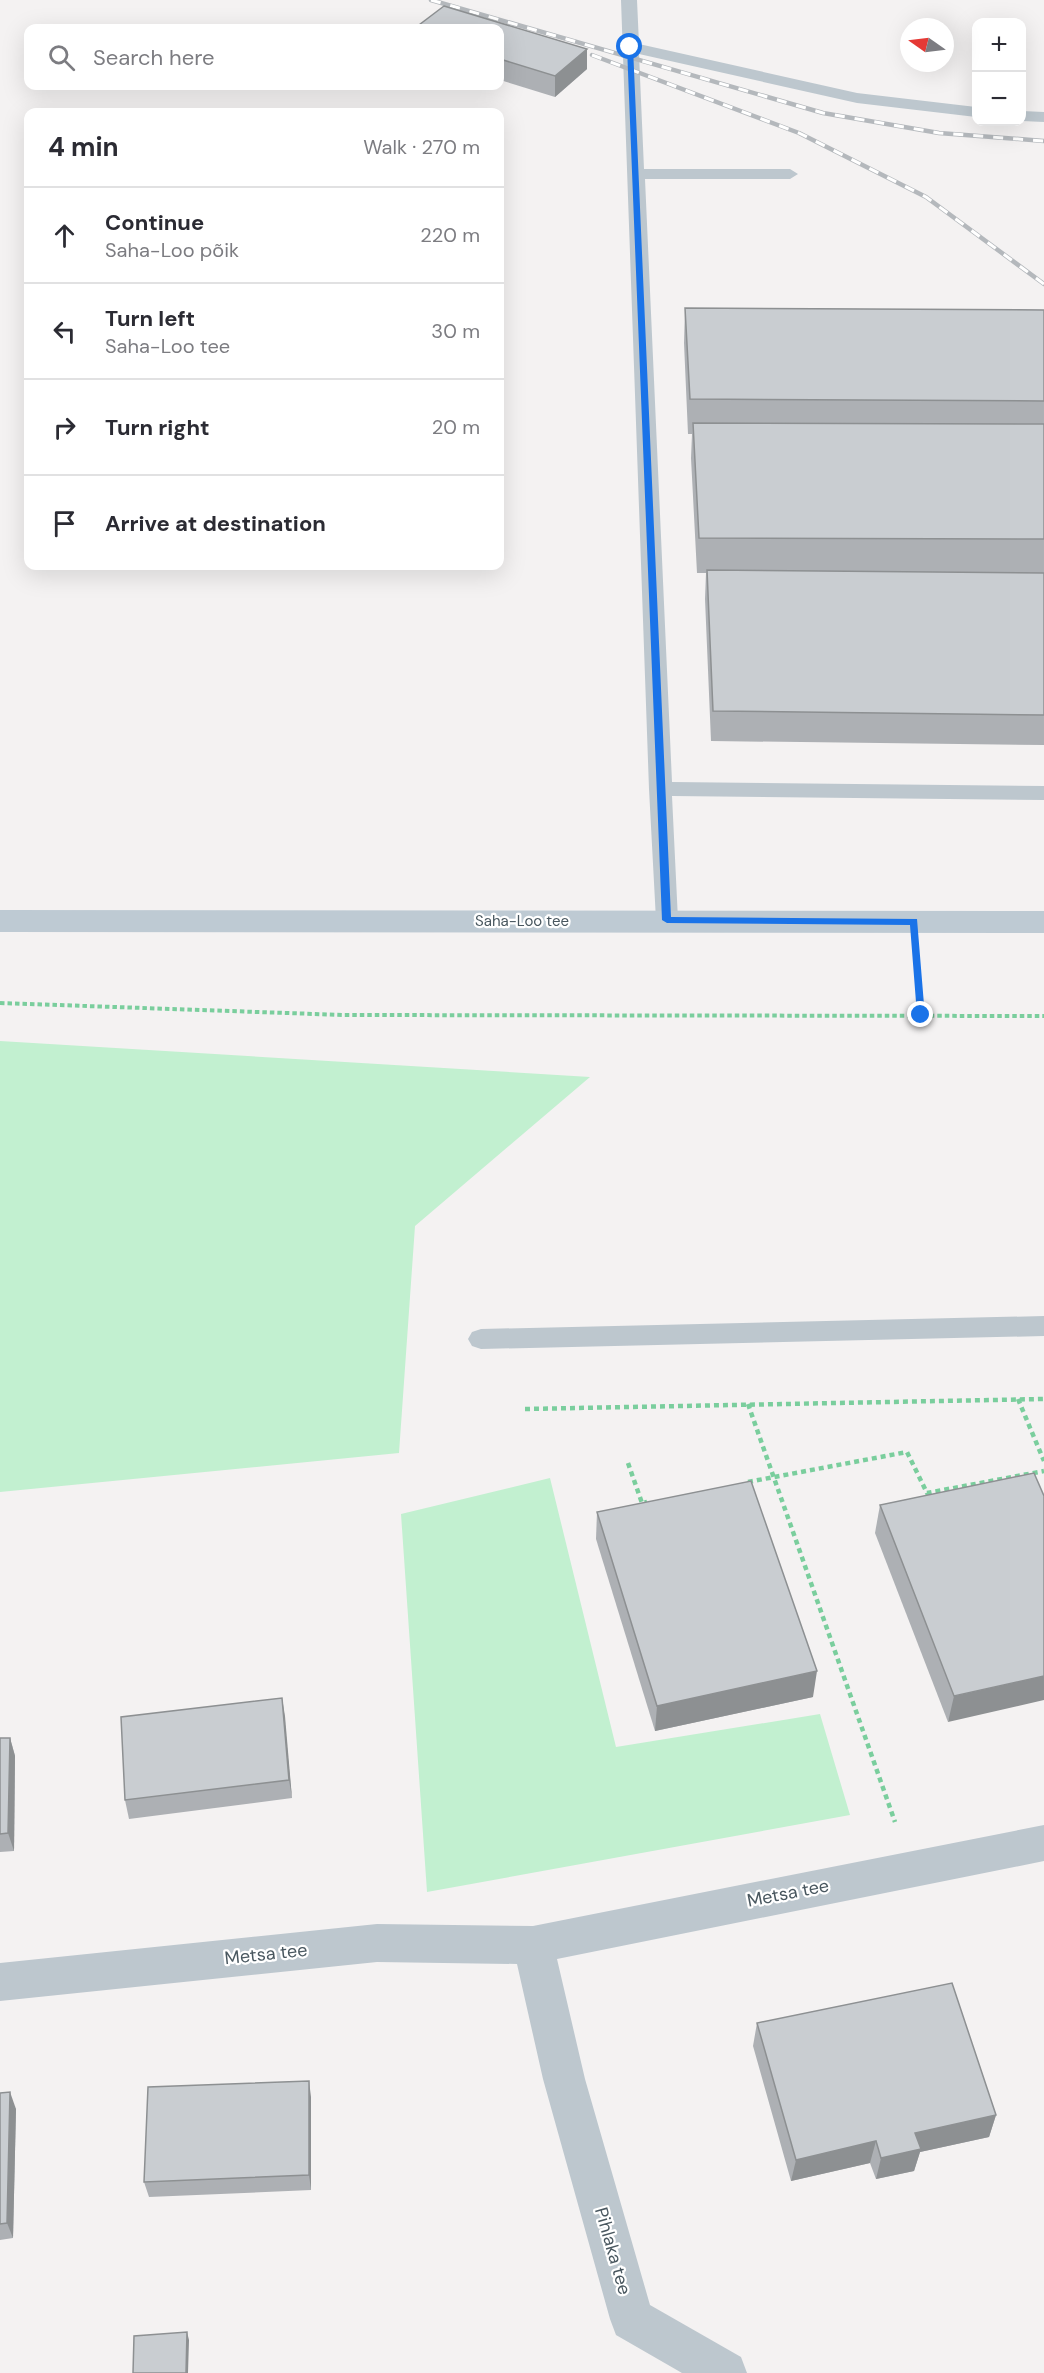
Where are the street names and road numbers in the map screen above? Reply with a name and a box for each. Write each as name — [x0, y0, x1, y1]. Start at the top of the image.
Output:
street label: Saha-Loo tee — [475, 911, 569, 931]
street label: Metsa tee — [745, 1873, 831, 1913]
street label: Metsa tee — [223, 1938, 309, 1970]
street label: Pihlaka tee — [589, 2205, 637, 2297]

